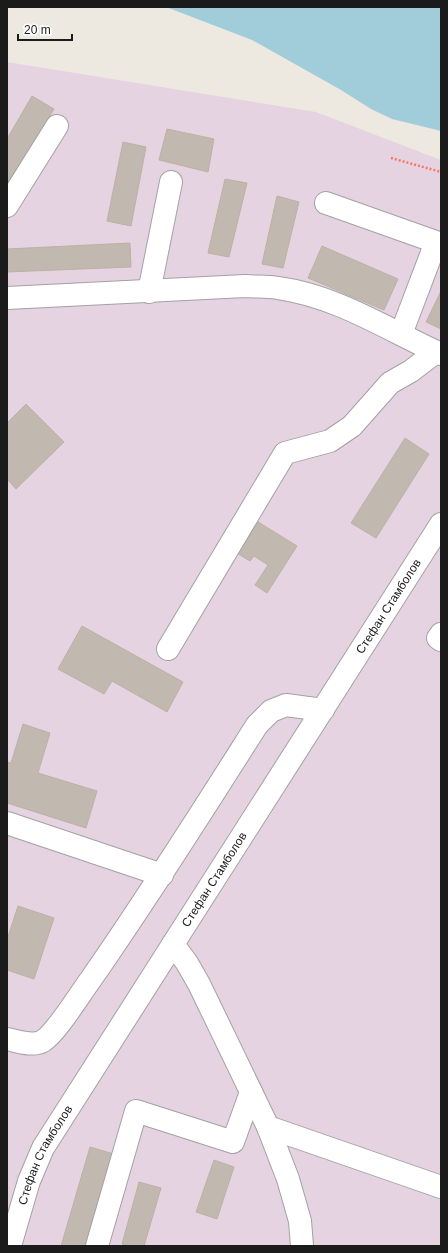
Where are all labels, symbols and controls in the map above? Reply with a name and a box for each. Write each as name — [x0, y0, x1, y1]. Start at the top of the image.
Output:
scale bar — [18, 16, 72, 42]
text: 20 m — [24, 23, 51, 37]
street label: Стефан Стамболов — [353, 556, 424, 656]
street label: Стефан Стамболов — [179, 830, 250, 930]
street label: Стефан Стамболов — [15, 1103, 75, 1207]

